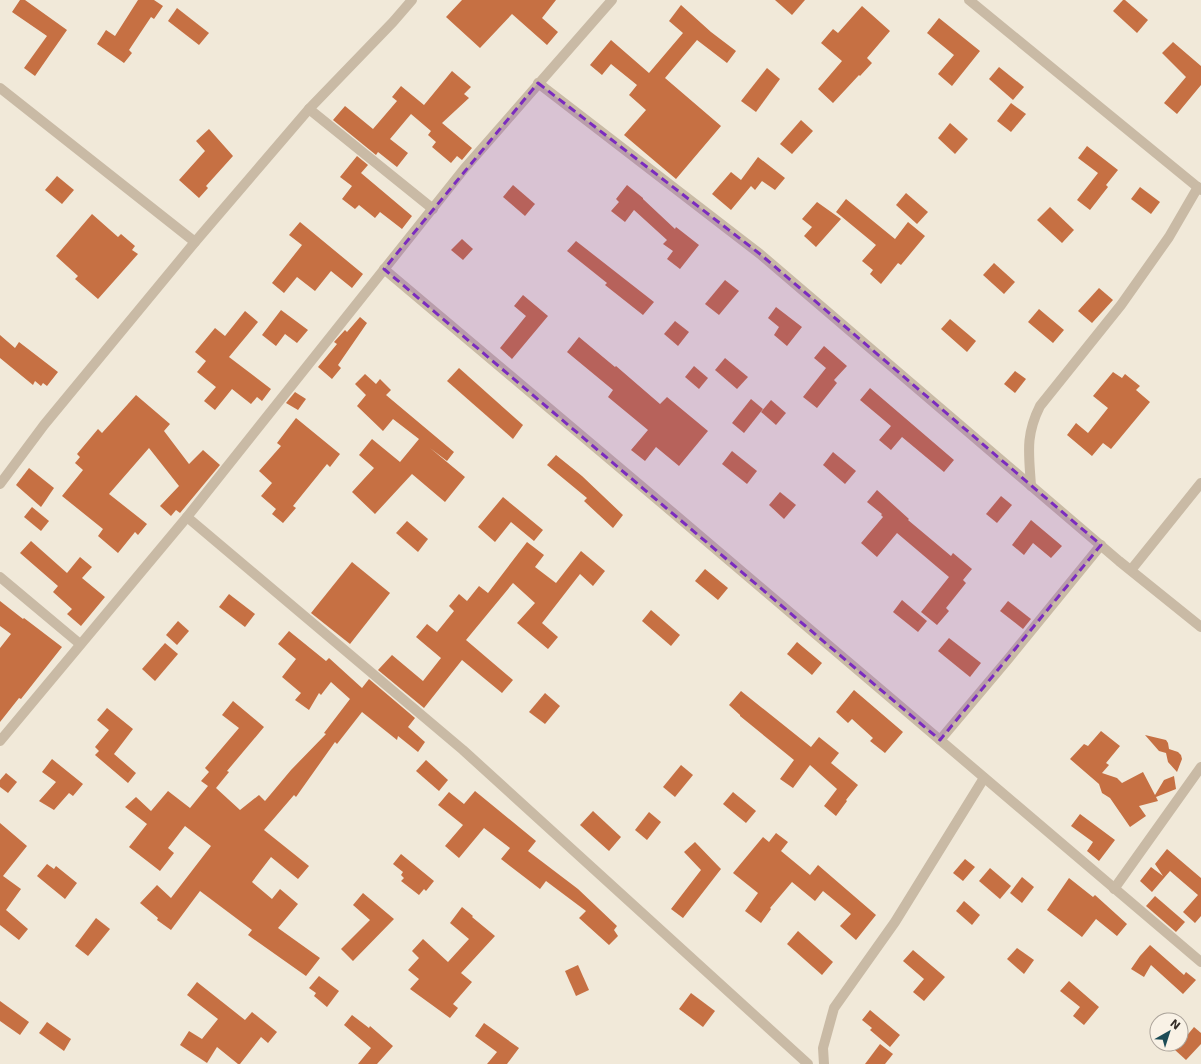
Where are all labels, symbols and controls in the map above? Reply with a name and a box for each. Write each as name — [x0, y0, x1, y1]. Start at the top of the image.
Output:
north arrow — [1149, 1012, 1189, 1052]
text: N — [1167, 1017, 1183, 1033]

